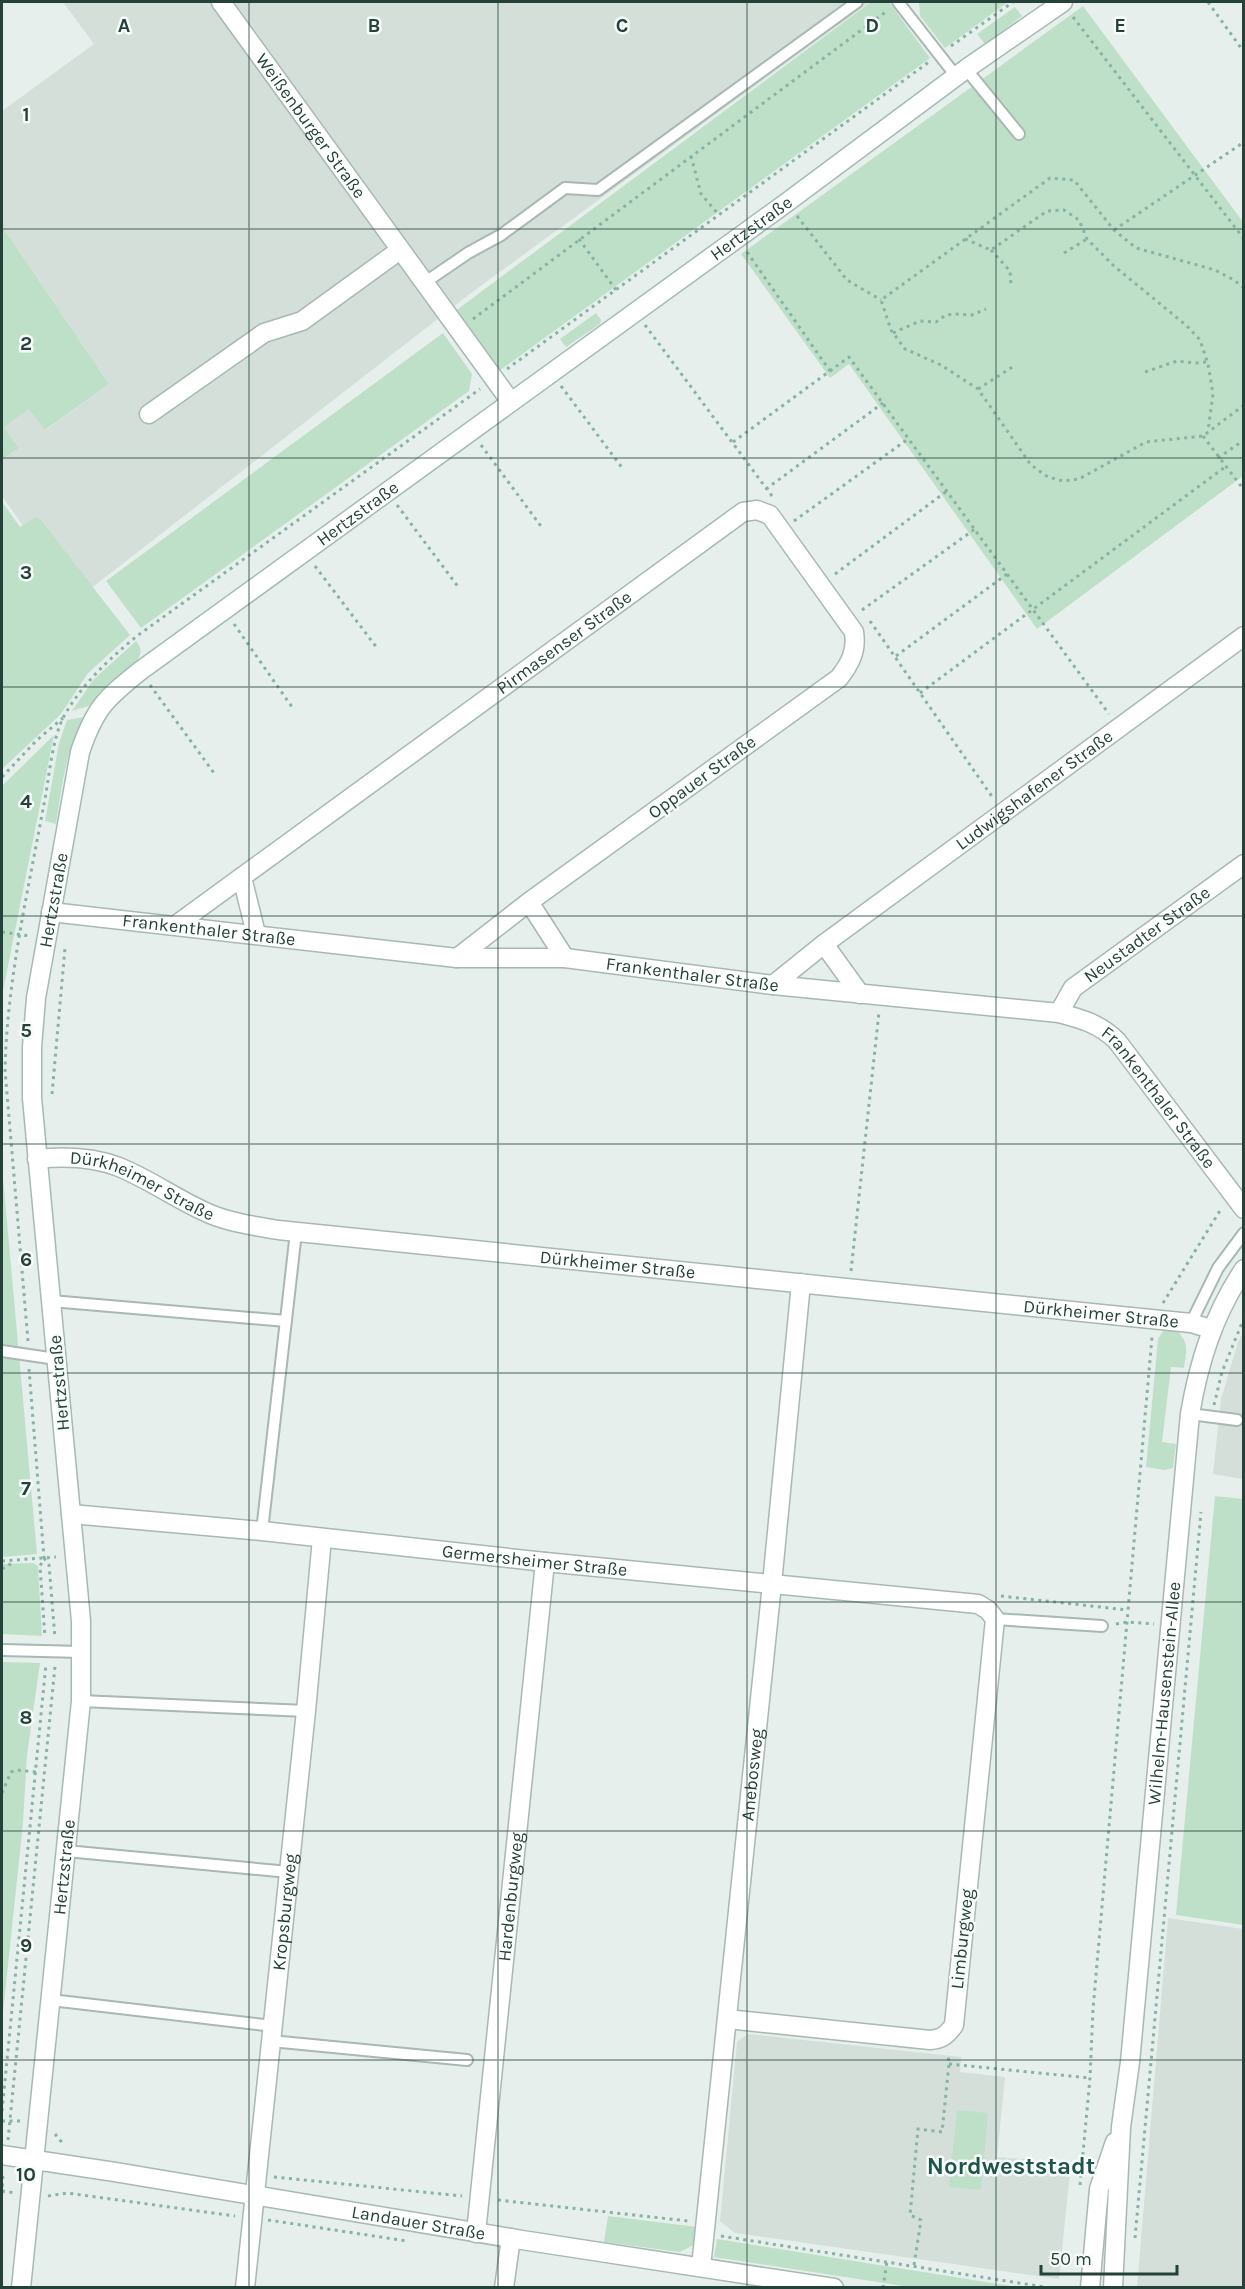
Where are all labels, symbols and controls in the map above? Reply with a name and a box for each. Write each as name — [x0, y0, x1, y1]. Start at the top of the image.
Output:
text: A — [118, 14, 131, 37]
text: B — [368, 14, 380, 37]
text: C — [616, 14, 628, 37]
text: D — [865, 14, 879, 37]
text: E — [1114, 14, 1126, 37]
street label: Weißenburger Straße — [251, 49, 371, 203]
text: 1 — [22, 103, 30, 126]
street label: Hertzstraße — [706, 191, 797, 265]
text: 2 — [20, 332, 32, 355]
street label: Hertzstraße — [312, 476, 403, 551]
text: 3 — [20, 561, 32, 584]
street label: Pirmasenser Straße — [492, 586, 636, 699]
street label: Ludwigshafener Straße — [951, 725, 1117, 855]
street label: Oppauer Straße — [644, 731, 760, 823]
text: 4 — [20, 790, 32, 813]
street label: Hertzstraße — [34, 851, 73, 949]
street label: Neustadter Straße — [1080, 881, 1214, 987]
street label: Frankenthaler Straße — [121, 909, 297, 951]
street label: Frankenthaler Straße — [605, 952, 780, 997]
text: 5 — [20, 1019, 32, 1042]
street label: Frankenthaler Straße — [1097, 1021, 1220, 1173]
street label: Dürkheimer Straße — [69, 1147, 218, 1226]
street label: Dürkheimer Straße — [539, 1246, 696, 1284]
text: 6 — [20, 1248, 32, 1271]
street label: Dürkheimer Straße — [1022, 1295, 1180, 1333]
street label: Hertzstraße — [44, 1334, 74, 1432]
text: 7 — [21, 1477, 31, 1500]
street label: Germersheimer Straße — [441, 1540, 628, 1581]
street label: Wilhelm-Hausenstein-Allee — [1143, 1581, 1185, 1806]
text: 8 — [20, 1706, 32, 1729]
street label: Anebosweg — [736, 1727, 768, 1822]
street label: Hertzstraße — [48, 1818, 80, 1916]
street label: Hardenburgweg — [493, 1831, 528, 1962]
street label: Kropsburgweg — [268, 1852, 302, 1972]
street label: Limburgweg — [946, 1888, 978, 1990]
text: 9 — [20, 1934, 32, 1957]
district label: Nordweststadt — [927, 2152, 1095, 2180]
text: 10 — [16, 2163, 36, 2186]
street label: Landauer Straße — [350, 2201, 487, 2245]
scale bar — [1041, 2238, 1178, 2276]
text: 50 m — [1050, 2248, 1092, 2270]

